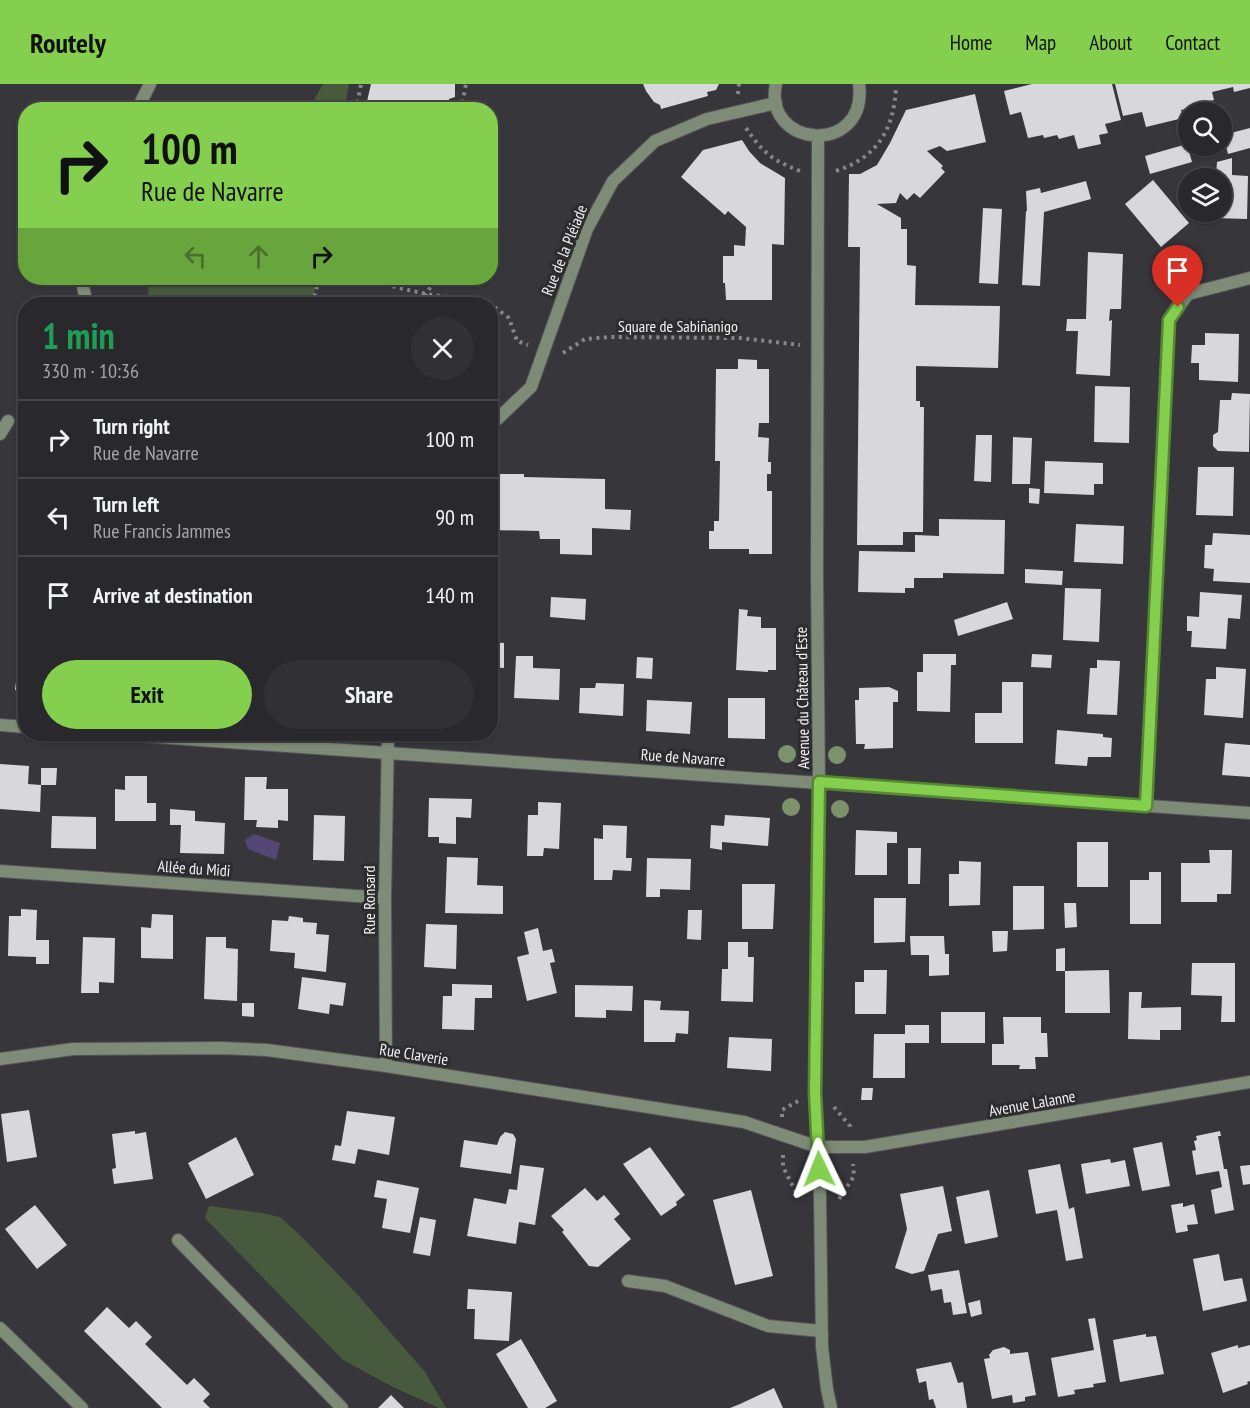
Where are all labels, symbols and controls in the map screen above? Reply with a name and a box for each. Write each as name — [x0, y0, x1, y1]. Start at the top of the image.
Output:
text: Routely — [30, 24, 106, 61]
text: Home — [950, 29, 992, 56]
text: Map — [1025, 29, 1056, 56]
text: About — [1089, 29, 1132, 56]
text: Contact — [1165, 29, 1220, 56]
map controls — [1178, 102, 1232, 222]
button: search — [1178, 102, 1232, 156]
text: 100 m — [141, 121, 238, 176]
icon: right — [42, 126, 120, 204]
button: layers — [1178, 168, 1232, 222]
text: Rue de Navarre — [141, 174, 284, 208]
street label: Rue de la Pléiade — [537, 202, 591, 298]
icon: left — [179, 240, 212, 273]
icon: ahead — [242, 240, 275, 273]
icon: right — [305, 240, 338, 273]
pin — [1152, 245, 1203, 307]
icon: arrive — [1161, 254, 1194, 287]
text: 1 min — [42, 312, 115, 359]
street label: Square de Sabiñanigo — [618, 316, 738, 336]
button: close — [411, 317, 474, 380]
text: 330 m · 10:36 — [42, 358, 139, 384]
text: Turn right — [93, 412, 170, 440]
icon: right — [42, 423, 75, 456]
text: 100 m — [425, 425, 474, 453]
text: Rue de Navarre — [93, 440, 199, 466]
text: Turn left — [93, 490, 159, 518]
icon: left — [42, 501, 75, 534]
text: 90 m — [435, 503, 474, 531]
text: Rue Francis Jammes — [93, 518, 231, 544]
icon: arrive — [42, 579, 75, 612]
text: Arrive at destination — [93, 581, 253, 609]
text: 140 m — [425, 581, 474, 609]
street label: Avenue du Château d'Este — [791, 627, 813, 769]
button: Exit — [42, 660, 252, 729]
button: Share — [264, 660, 474, 729]
street label: Rue de Navarre — [640, 744, 726, 770]
street label: Allée du Midi — [157, 855, 231, 881]
street label: Rue Ronsard — [359, 866, 379, 934]
street label: Rue Claverie — [378, 1039, 450, 1069]
street label: Avenue Lalanne — [987, 1086, 1077, 1120]
position arrow — [787, 1137, 851, 1201]

